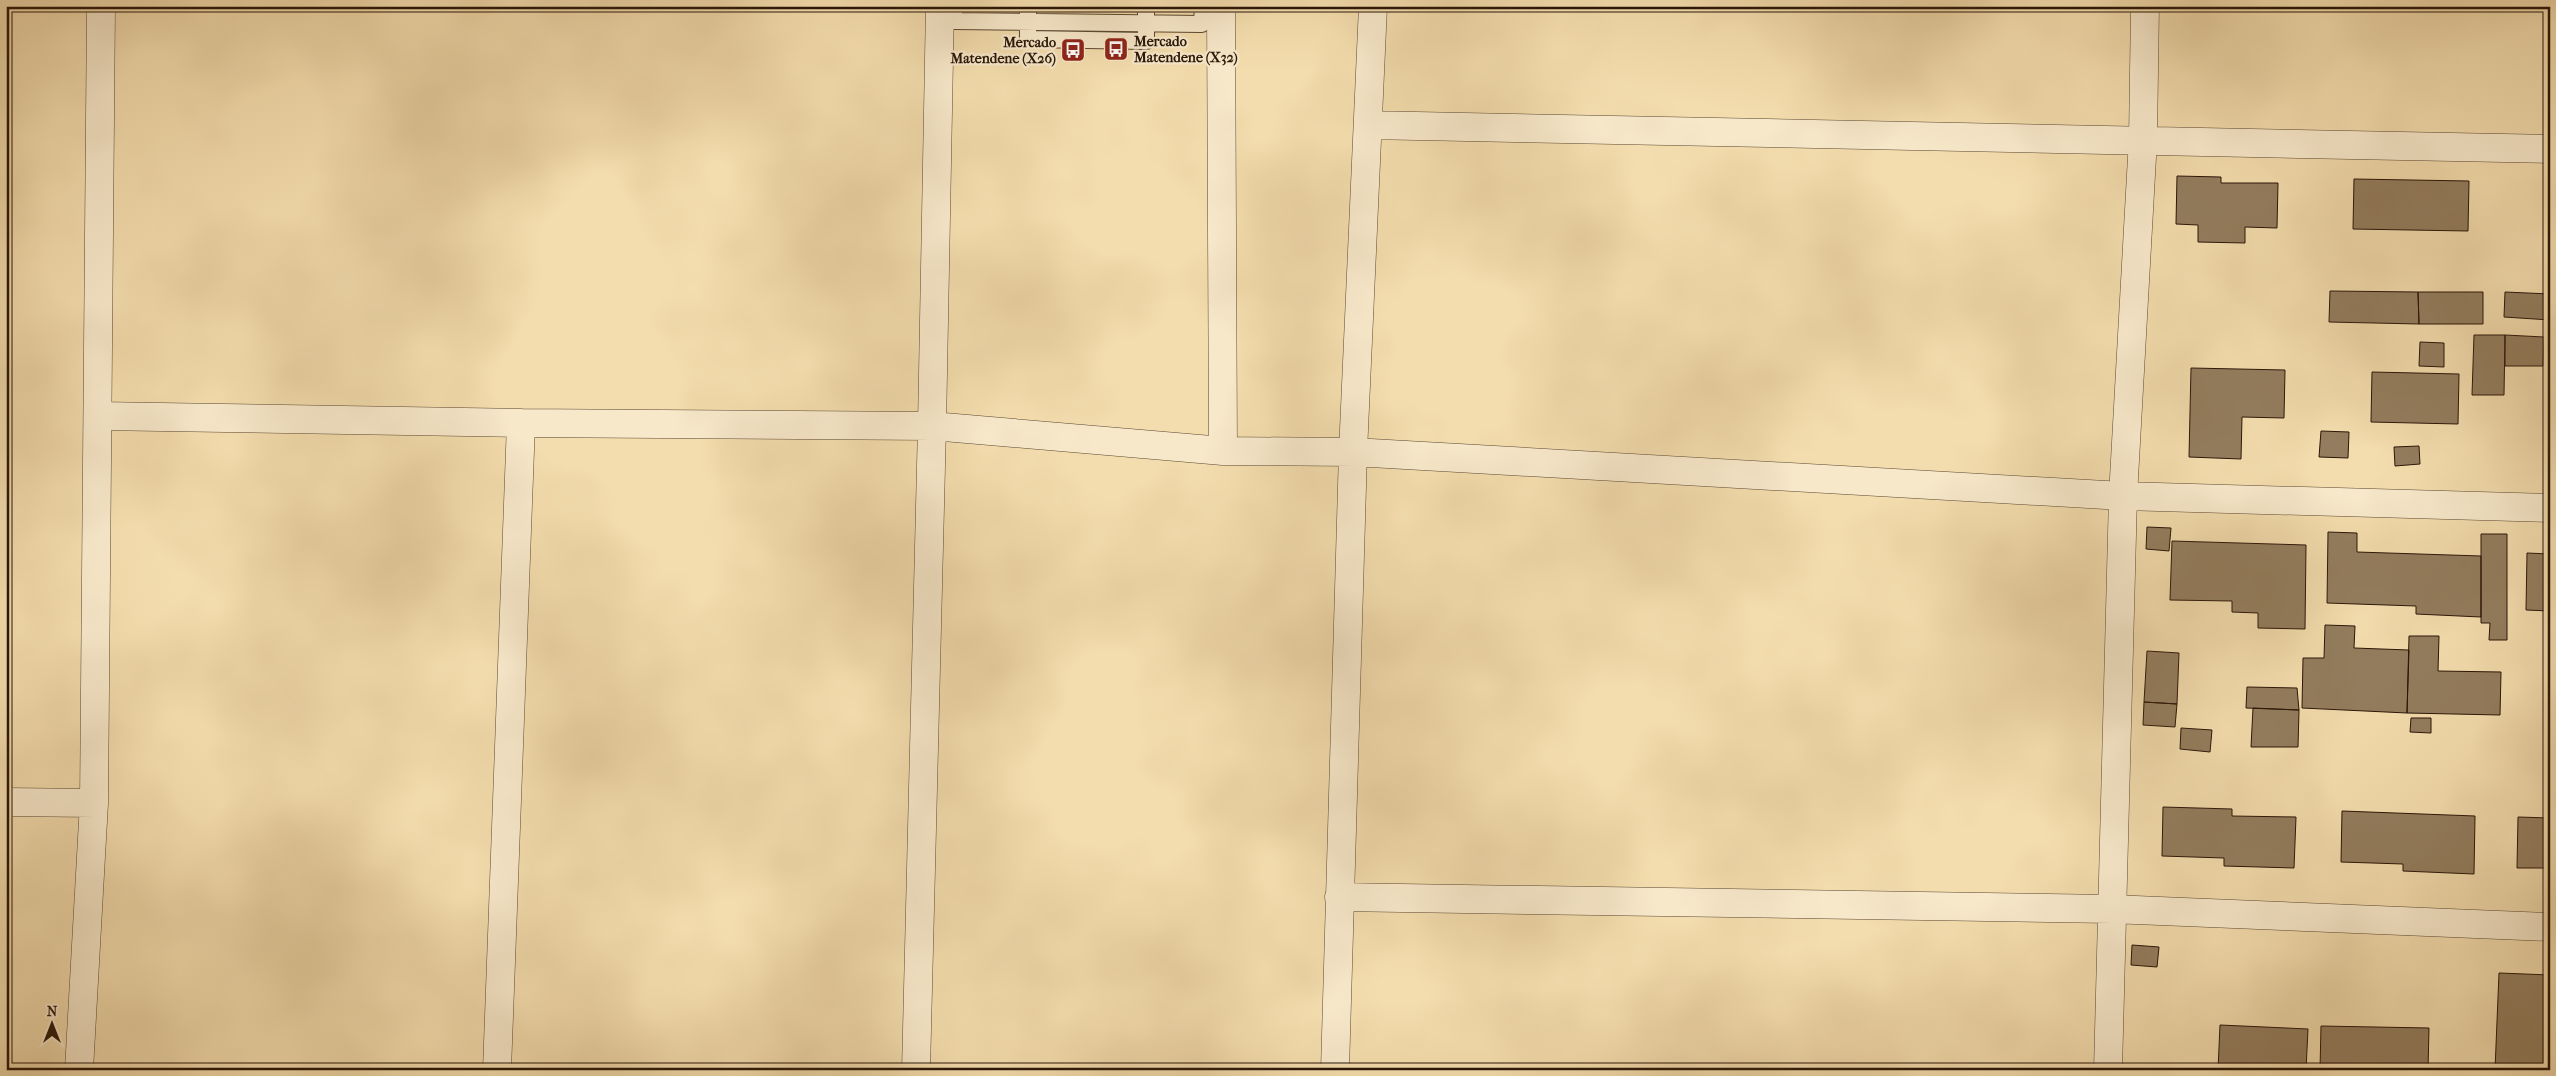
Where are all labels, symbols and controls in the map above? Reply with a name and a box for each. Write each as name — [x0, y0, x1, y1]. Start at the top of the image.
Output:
place label: Mercado Matendene (X32) — [1133, 33, 1238, 66]
place label: Mercado Matendene (X26) — [950, 34, 1056, 67]
bus stop icon: Mercado Matendene (X32) — [1103, 36, 1129, 62]
bus stop icon: Mercado Matendene (X26) — [1060, 37, 1086, 63]
north arrow — [28, 998, 78, 1048]
text: N — [47, 1003, 58, 1020]

